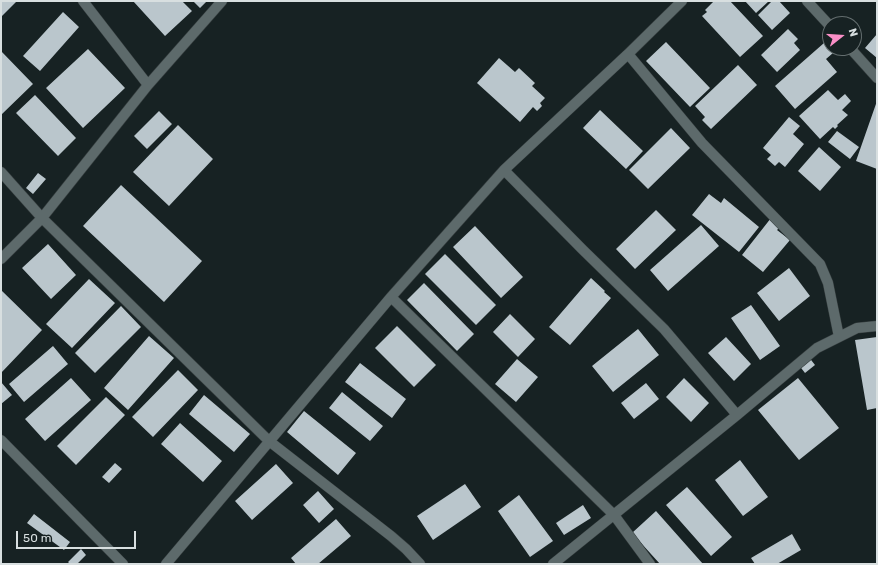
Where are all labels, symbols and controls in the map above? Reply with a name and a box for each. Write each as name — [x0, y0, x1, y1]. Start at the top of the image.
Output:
north arrow — [822, 16, 862, 56]
text: N — [846, 27, 860, 38]
scale bar — [18, 523, 138, 549]
text: 50 m — [23, 531, 51, 545]

